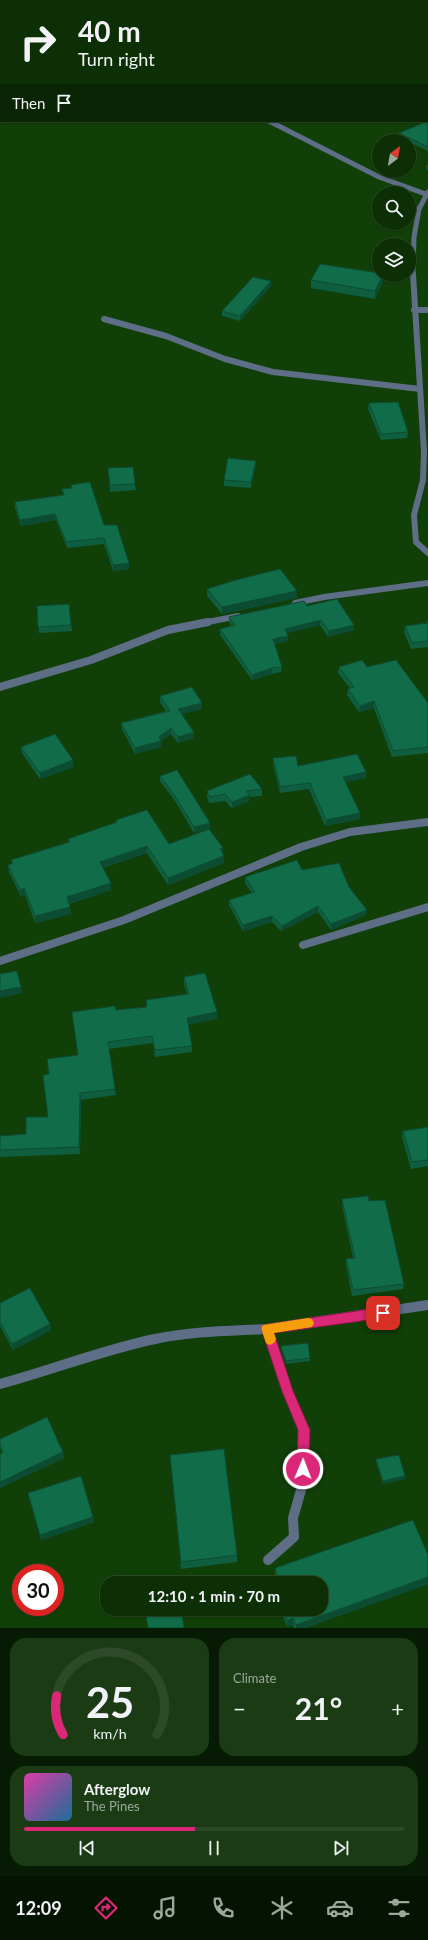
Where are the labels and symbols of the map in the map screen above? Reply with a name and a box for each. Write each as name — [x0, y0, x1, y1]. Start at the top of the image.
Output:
north arrow — [372, 134, 416, 178]
pin — [366, 1296, 400, 1330]
position arrow — [282, 1448, 324, 1490]
speed limit sign: 30 — [12, 1564, 64, 1616]

